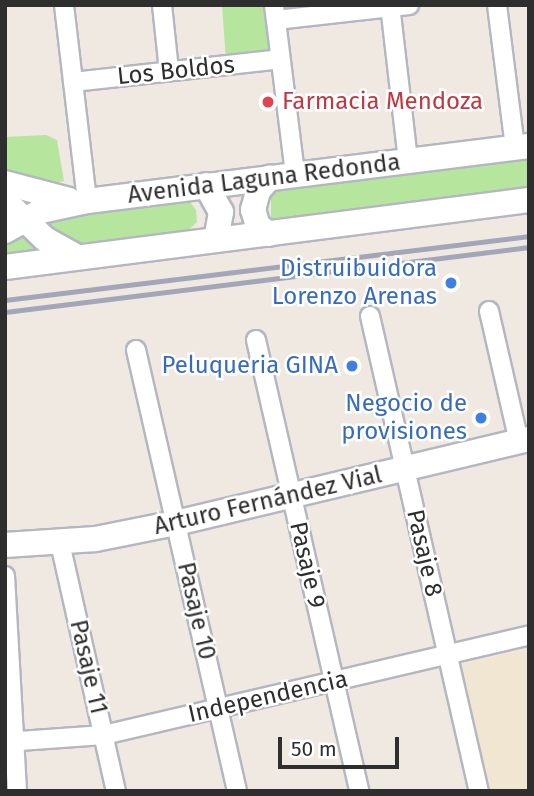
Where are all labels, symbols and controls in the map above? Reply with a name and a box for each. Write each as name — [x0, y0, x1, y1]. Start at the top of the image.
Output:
street label: Los Boldos — [116, 51, 236, 91]
place label: Farmacia Mendoza — [282, 88, 483, 116]
marker: Farmacia Mendoza — [260, 94, 276, 110]
street label: Avenida Laguna Redonda — [126, 148, 402, 210]
place label: Distruibuidora Lorenzo Arenas — [272, 255, 437, 311]
marker: Distruibuidora Lorenzo Arenas — [443, 275, 459, 291]
place label: Peluqueria GINA — [161, 352, 338, 380]
marker: Peluqueria GINA — [344, 358, 360, 374]
place label: Negocio de provisiones — [341, 390, 467, 446]
marker: Negocio de provisiones — [473, 410, 489, 426]
street label: Arturo Fernández Vial — [151, 461, 385, 541]
street label: Pasaje 8 — [400, 507, 448, 599]
street label: Pasaje 9 — [283, 519, 331, 611]
street label: Pasaje 10 — [171, 559, 221, 663]
street label: Pasaje 11 — [63, 617, 113, 717]
street label: Independencia — [185, 665, 351, 729]
scale bar — [282, 722, 403, 766]
text: 50 m — [291, 736, 337, 762]

